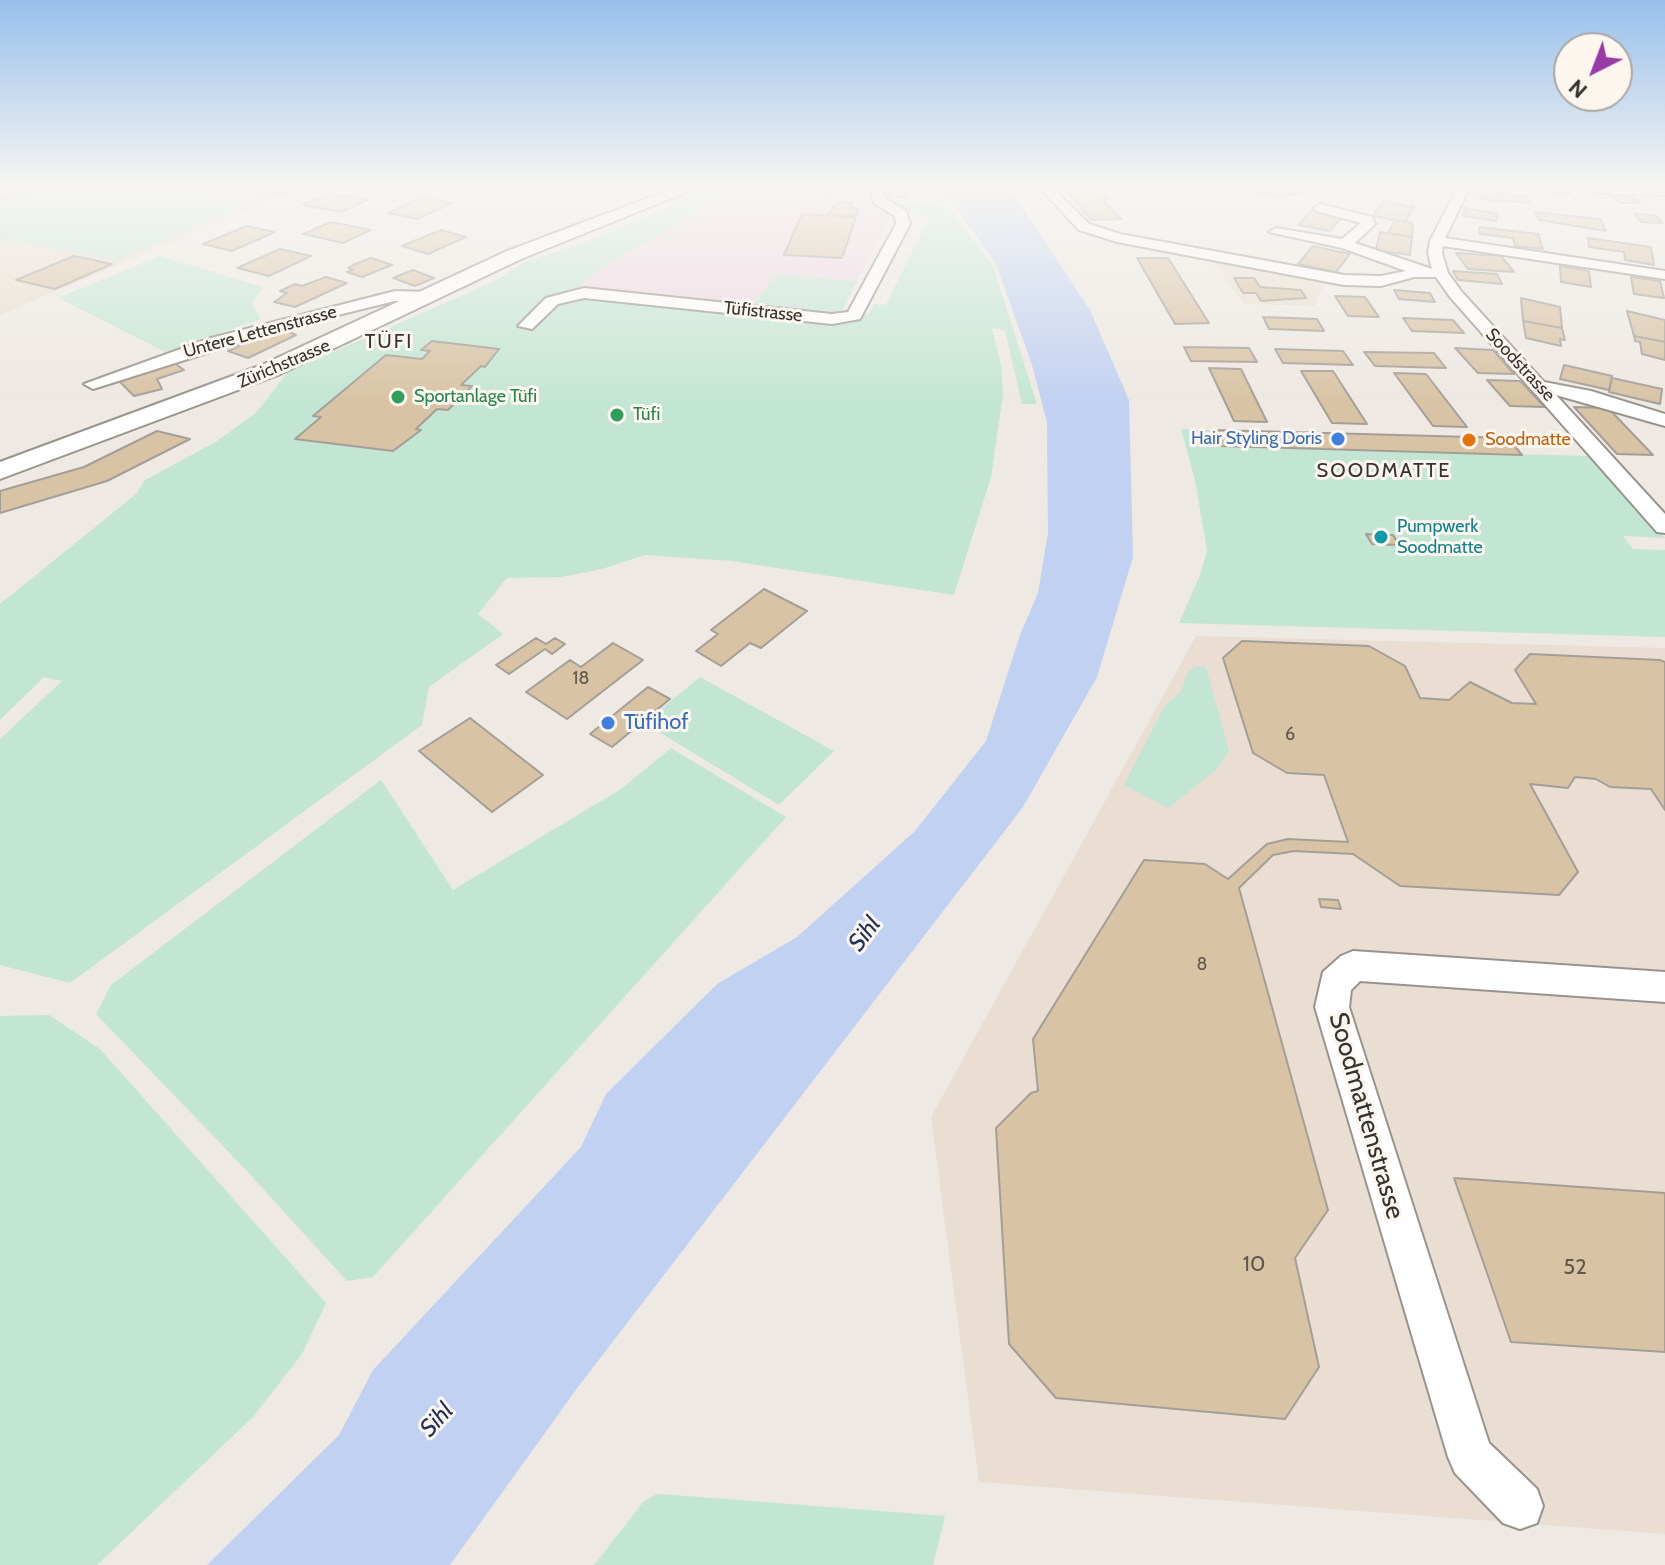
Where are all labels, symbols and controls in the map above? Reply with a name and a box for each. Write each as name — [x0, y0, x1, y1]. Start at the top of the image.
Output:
north arrow — [1553, 32, 1633, 112]
text: N — [1563, 73, 1593, 104]
street label: Tüfistrasse — [723, 297, 803, 327]
street label: Untere Lettenstrasse — [181, 301, 339, 363]
street label: Soodstrasse — [1481, 324, 1559, 406]
district label: TÜFI — [365, 330, 413, 354]
street label: Zürichstrasse — [235, 335, 333, 393]
place label: Sportanlage Tüfi — [414, 386, 537, 408]
marker: Sportanlage Tüfi — [389, 388, 407, 406]
place label: Tüfi — [633, 404, 660, 426]
marker: Tüfi — [608, 406, 626, 424]
place label: Hair Styling Doris — [1191, 428, 1322, 450]
place label: Soodmatte — [1485, 429, 1571, 451]
marker: Hair Styling Doris — [1329, 430, 1347, 448]
marker: Soodmatte — [1460, 431, 1478, 449]
district label: SOODMATTE — [1317, 459, 1451, 483]
place label: Pumpwerk Soodmatte — [1397, 516, 1483, 558]
marker: Pumpwerk Soodmatte — [1372, 528, 1390, 546]
house number: 18 — [573, 668, 589, 690]
place label: Tüfihof — [624, 710, 688, 736]
marker: Tüfihof — [599, 714, 617, 732]
house number: 6 — [1285, 724, 1295, 746]
water label: Sihl — [843, 911, 887, 957]
house number: 8 — [1197, 954, 1207, 976]
street label: Soodmattenstrasse — [1322, 1009, 1410, 1223]
house number: 10 — [1243, 1252, 1265, 1278]
house number: 52 — [1563, 1255, 1587, 1281]
water label: Sihl — [414, 1397, 460, 1443]

